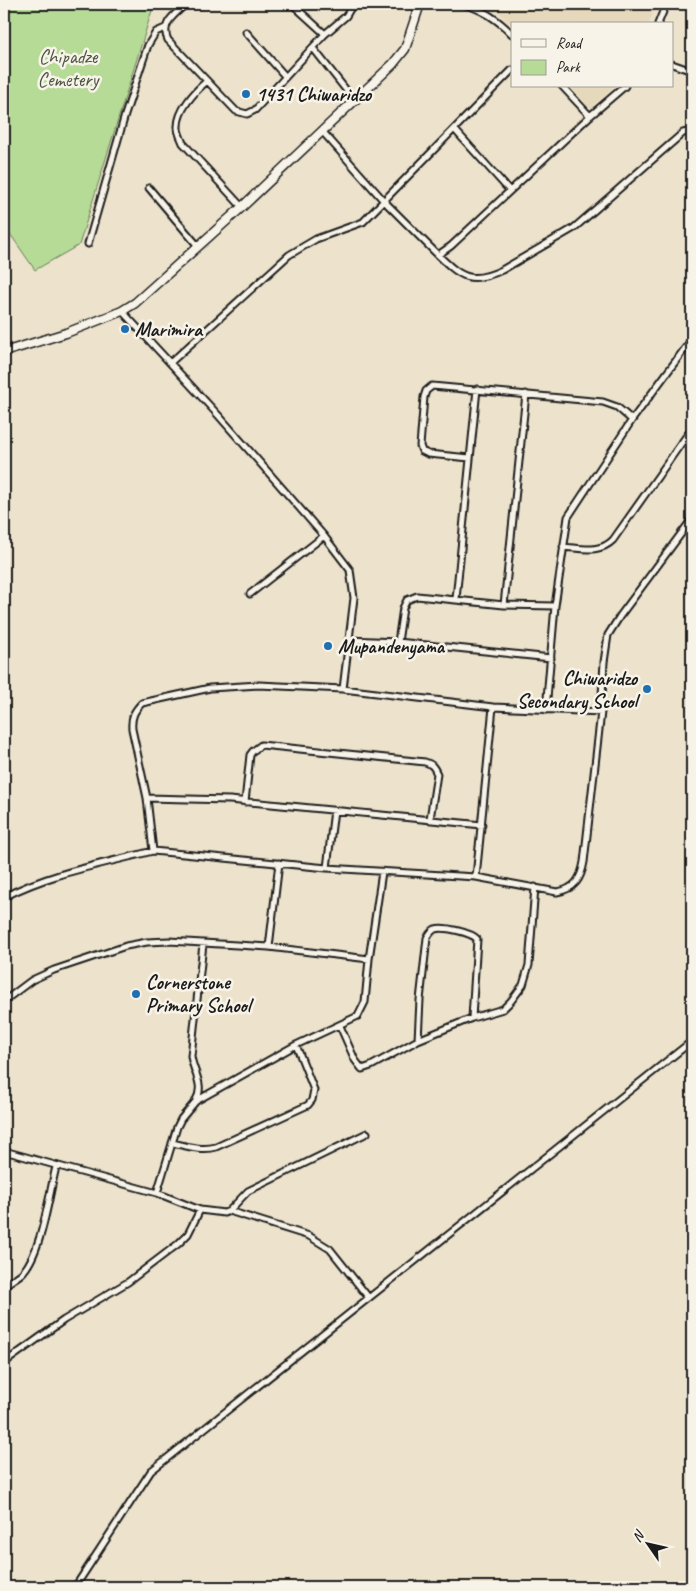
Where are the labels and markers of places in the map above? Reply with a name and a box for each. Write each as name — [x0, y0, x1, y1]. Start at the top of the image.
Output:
place label: 1431 Chiwaridzo — [256, 82, 373, 107]
marker: 1431 Chiwaridzo — [240, 88, 252, 100]
place label: Marimira — [135, 317, 204, 342]
marker: Marimira — [119, 323, 131, 335]
place label: Mupandenyama — [338, 634, 446, 660]
marker: Mupandenyama — [322, 640, 334, 652]
place label: Chiwaridzo Secondary School — [517, 666, 640, 715]
marker: Chiwaridzo Secondary School — [641, 683, 653, 695]
place label: Cornerstone Primary School — [146, 970, 255, 1018]
marker: Cornerstone Primary School — [130, 988, 142, 1000]

